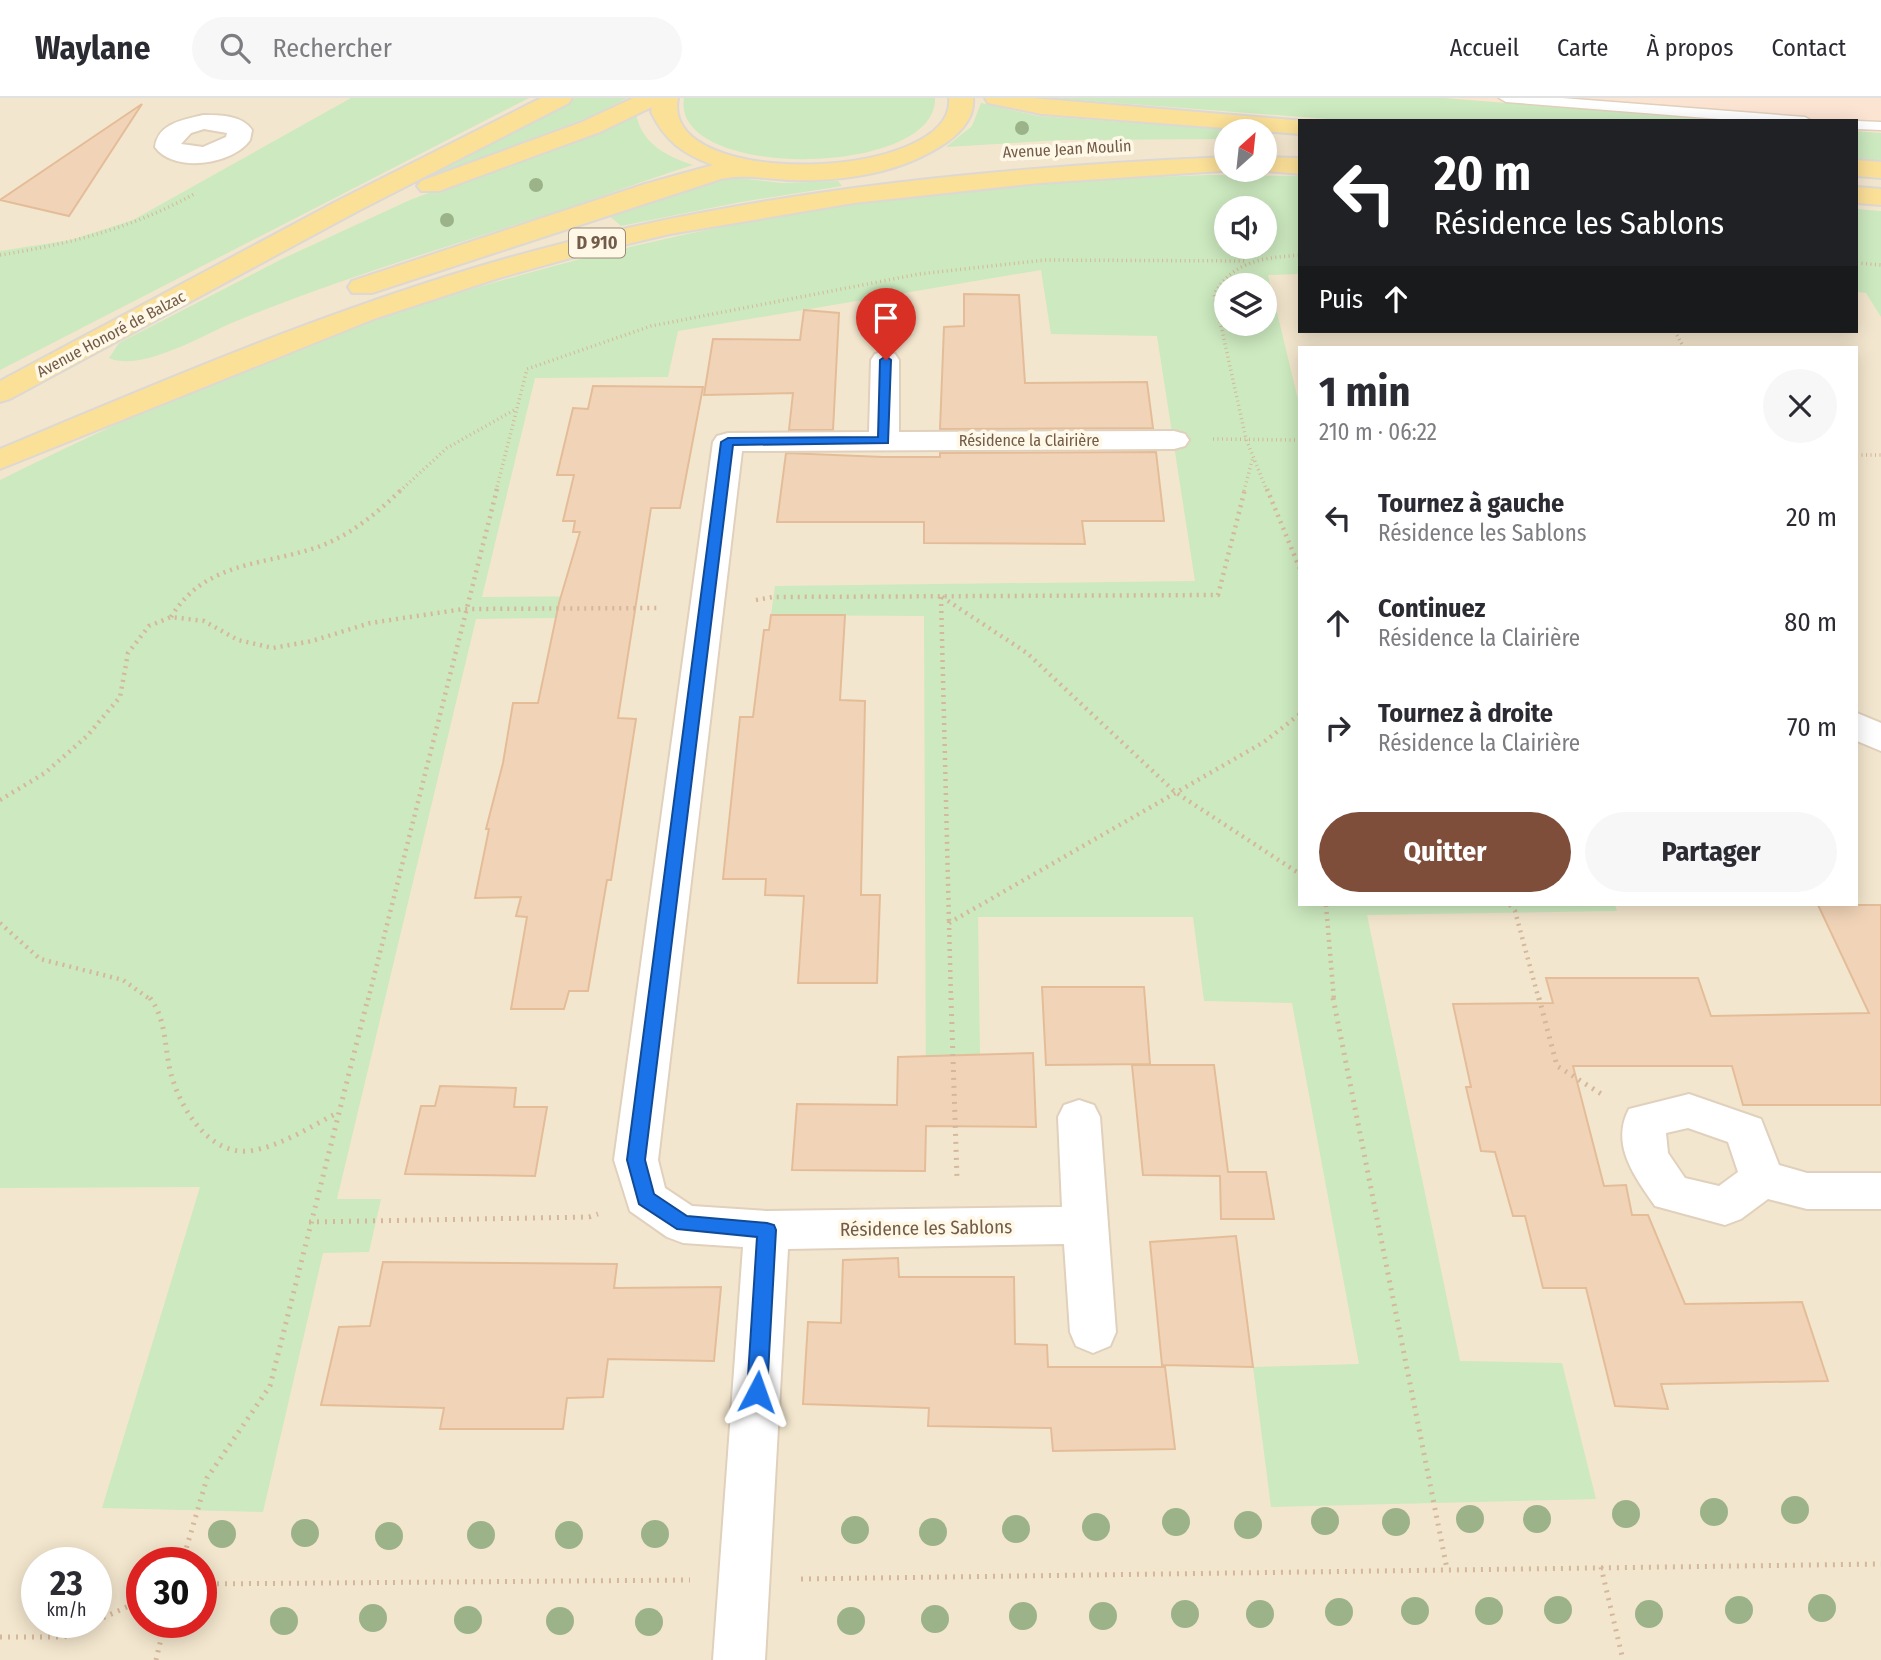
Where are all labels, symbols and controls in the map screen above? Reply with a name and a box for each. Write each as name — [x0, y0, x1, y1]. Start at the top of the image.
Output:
search box — [192, 17, 682, 80]
text: Waylane — [35, 28, 150, 68]
icon: search — [216, 29, 254, 67]
text: Rechercher — [272, 33, 392, 64]
text: Accueil — [1450, 34, 1519, 62]
text: Carte — [1557, 34, 1608, 62]
text: À propos — [1646, 34, 1733, 62]
text: Contact — [1771, 34, 1846, 62]
north arrow — [1214, 119, 1278, 182]
map controls — [1214, 119, 1277, 336]
street label: Avenue Jean Moulin — [1002, 136, 1132, 162]
text: 20 m — [1434, 144, 1531, 203]
icon: left — [1319, 147, 1410, 238]
button: sound — [1214, 196, 1277, 259]
text: Résidence les Sablons — [1434, 204, 1724, 242]
road number: D 910 — [569, 228, 625, 258]
button: layers — [1214, 273, 1277, 336]
icon: ahead — [1377, 280, 1415, 318]
text: Puis — [1319, 284, 1363, 315]
street label: Avenue Honoré de Balzac — [33, 287, 189, 381]
pin — [856, 288, 916, 360]
icon: arrive — [867, 299, 905, 337]
text: 1 min — [1319, 367, 1410, 417]
button: close — [1763, 369, 1837, 443]
text: 210 m · 06:22 — [1319, 418, 1437, 446]
street label: Résidence la Clairière — [959, 431, 1099, 450]
text: Tournez à gauche — [1378, 488, 1564, 519]
icon: left — [1319, 499, 1357, 537]
text: 20 m — [1786, 502, 1837, 533]
text: Résidence les Sablons — [1378, 519, 1587, 547]
text: Continuez — [1378, 593, 1485, 624]
icon: ahead — [1319, 604, 1357, 642]
text: 80 m — [1784, 607, 1837, 638]
text: Résidence la Clairière — [1378, 624, 1580, 652]
text: Tournez à droite — [1378, 698, 1553, 729]
icon: right — [1319, 709, 1357, 747]
text: 70 m — [1787, 712, 1837, 743]
text: Résidence la Clairière — [1378, 729, 1580, 757]
button: Quitter — [1319, 812, 1571, 892]
button: Partager — [1585, 812, 1837, 892]
street label: Résidence les Sablons — [840, 1215, 1012, 1241]
position arrow — [720, 1355, 794, 1429]
speed limit sign: 30 — [126, 1547, 217, 1638]
text: 23 — [50, 1562, 83, 1604]
text: km/h — [46, 1599, 87, 1621]

